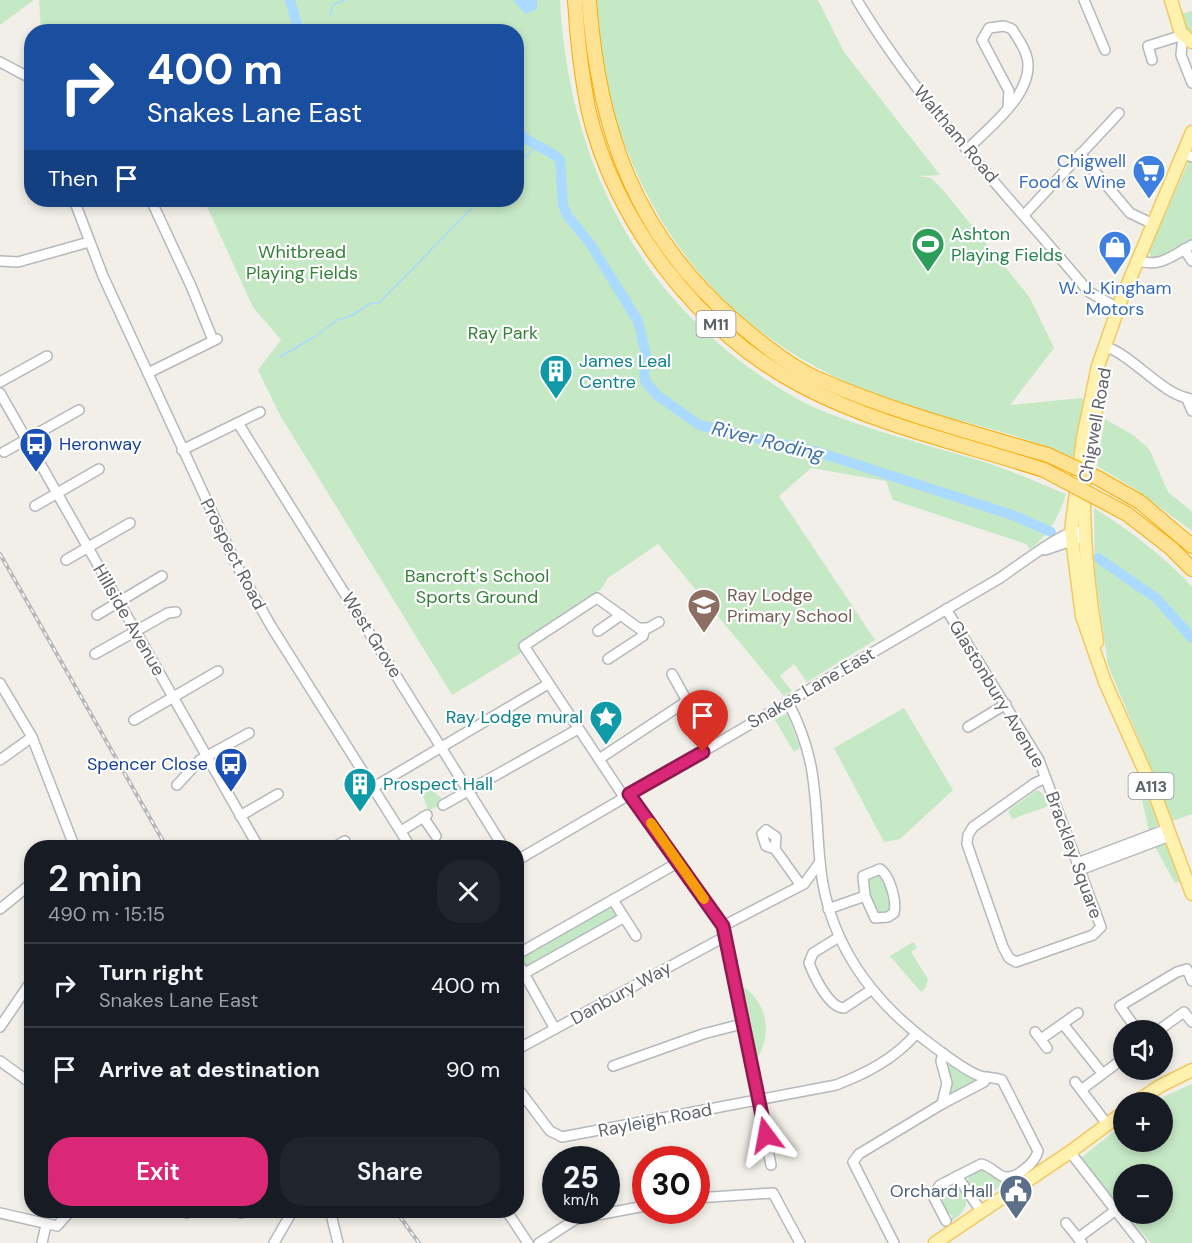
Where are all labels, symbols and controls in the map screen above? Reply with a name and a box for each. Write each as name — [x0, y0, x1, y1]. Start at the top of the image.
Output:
text: 400 m — [147, 42, 283, 97]
icon: right — [48, 48, 126, 126]
street label: Waltham Road — [908, 80, 1004, 188]
text: Snakes Lane East — [147, 95, 362, 130]
place label: Chigwell Food & Wine — [1019, 149, 1126, 194]
supermarket icon: Chigwell Food & Wine — [1131, 153, 1167, 200]
icon: arrive — [110, 162, 143, 195]
text: Then — [48, 164, 98, 193]
place label: Ashton Playing Fields — [951, 222, 1063, 267]
sports icon: Ashton Playing Fields — [910, 226, 946, 273]
shop icon: W. J. Kingham Motors — [1097, 229, 1133, 276]
park label: Whitbread Playing Fields — [246, 240, 358, 285]
place label: W. J. Kingham Motors — [1059, 276, 1171, 321]
road number: M11 — [696, 311, 736, 337]
park label: Ray Park — [468, 321, 538, 345]
place label: James Leal Centre — [579, 349, 671, 394]
building icon: James Leal Centre — [538, 353, 574, 400]
street label: Chigwell Road — [1073, 366, 1117, 484]
water label: River Roding — [709, 414, 828, 468]
bus stop icon: Heronway — [18, 426, 54, 473]
place label: Heronway — [59, 432, 142, 456]
street label: Prospect Road — [195, 494, 271, 614]
street label: Hillside Avenue — [87, 560, 171, 680]
park label: Bancroft's School Sports Ground — [405, 564, 549, 609]
place label: Ray Lodge Primary School — [727, 583, 852, 628]
school or university icon: Ray Lodge Primary School — [686, 587, 722, 634]
street label: West Grove — [336, 588, 408, 682]
street label: Glastonbury Avenue — [943, 616, 1051, 772]
street label: Snakes Lane East — [743, 642, 879, 734]
pin — [677, 690, 728, 752]
place icon: Ray Lodge mural — [588, 699, 624, 746]
icon: arrive — [686, 699, 719, 732]
place label: Ray Lodge mural — [446, 705, 583, 729]
bus stop icon: Spencer Close — [213, 746, 249, 793]
place label: Spencer Close — [87, 752, 208, 776]
building icon: Prospect Hall — [342, 766, 378, 813]
place label: Prospect Hall — [383, 772, 493, 796]
road number: A113 — [1128, 773, 1174, 799]
street label: Brackley Square — [1040, 788, 1108, 922]
text: 2 min — [48, 855, 142, 902]
button: close — [437, 860, 500, 923]
text: 490 m · 15:15 — [48, 901, 165, 927]
street label: Danbury Way — [566, 955, 676, 1031]
text: Turn right — [99, 958, 204, 987]
icon: right — [48, 969, 81, 1002]
text: 400 m — [431, 971, 500, 1000]
text: Snakes Lane East — [99, 987, 258, 1013]
map controls — [1113, 1020, 1173, 1224]
button: sound — [1113, 1020, 1173, 1080]
icon: arrive — [48, 1053, 81, 1086]
text: Arrive at destination — [99, 1055, 320, 1084]
text: 90 m — [446, 1055, 500, 1084]
button: + — [1113, 1092, 1173, 1152]
street label: Rayleigh Road — [596, 1097, 714, 1143]
position arrow — [734, 1103, 798, 1167]
button: Exit — [48, 1137, 268, 1206]
button: Share — [280, 1137, 500, 1206]
speed limit sign: 30 — [632, 1146, 710, 1224]
text: 25 — [563, 1158, 599, 1197]
button: − — [1113, 1164, 1173, 1224]
public building icon: Orchard Hall — [998, 1173, 1034, 1220]
place label: Orchard Hall — [890, 1179, 993, 1203]
text: km/h — [563, 1190, 599, 1210]

